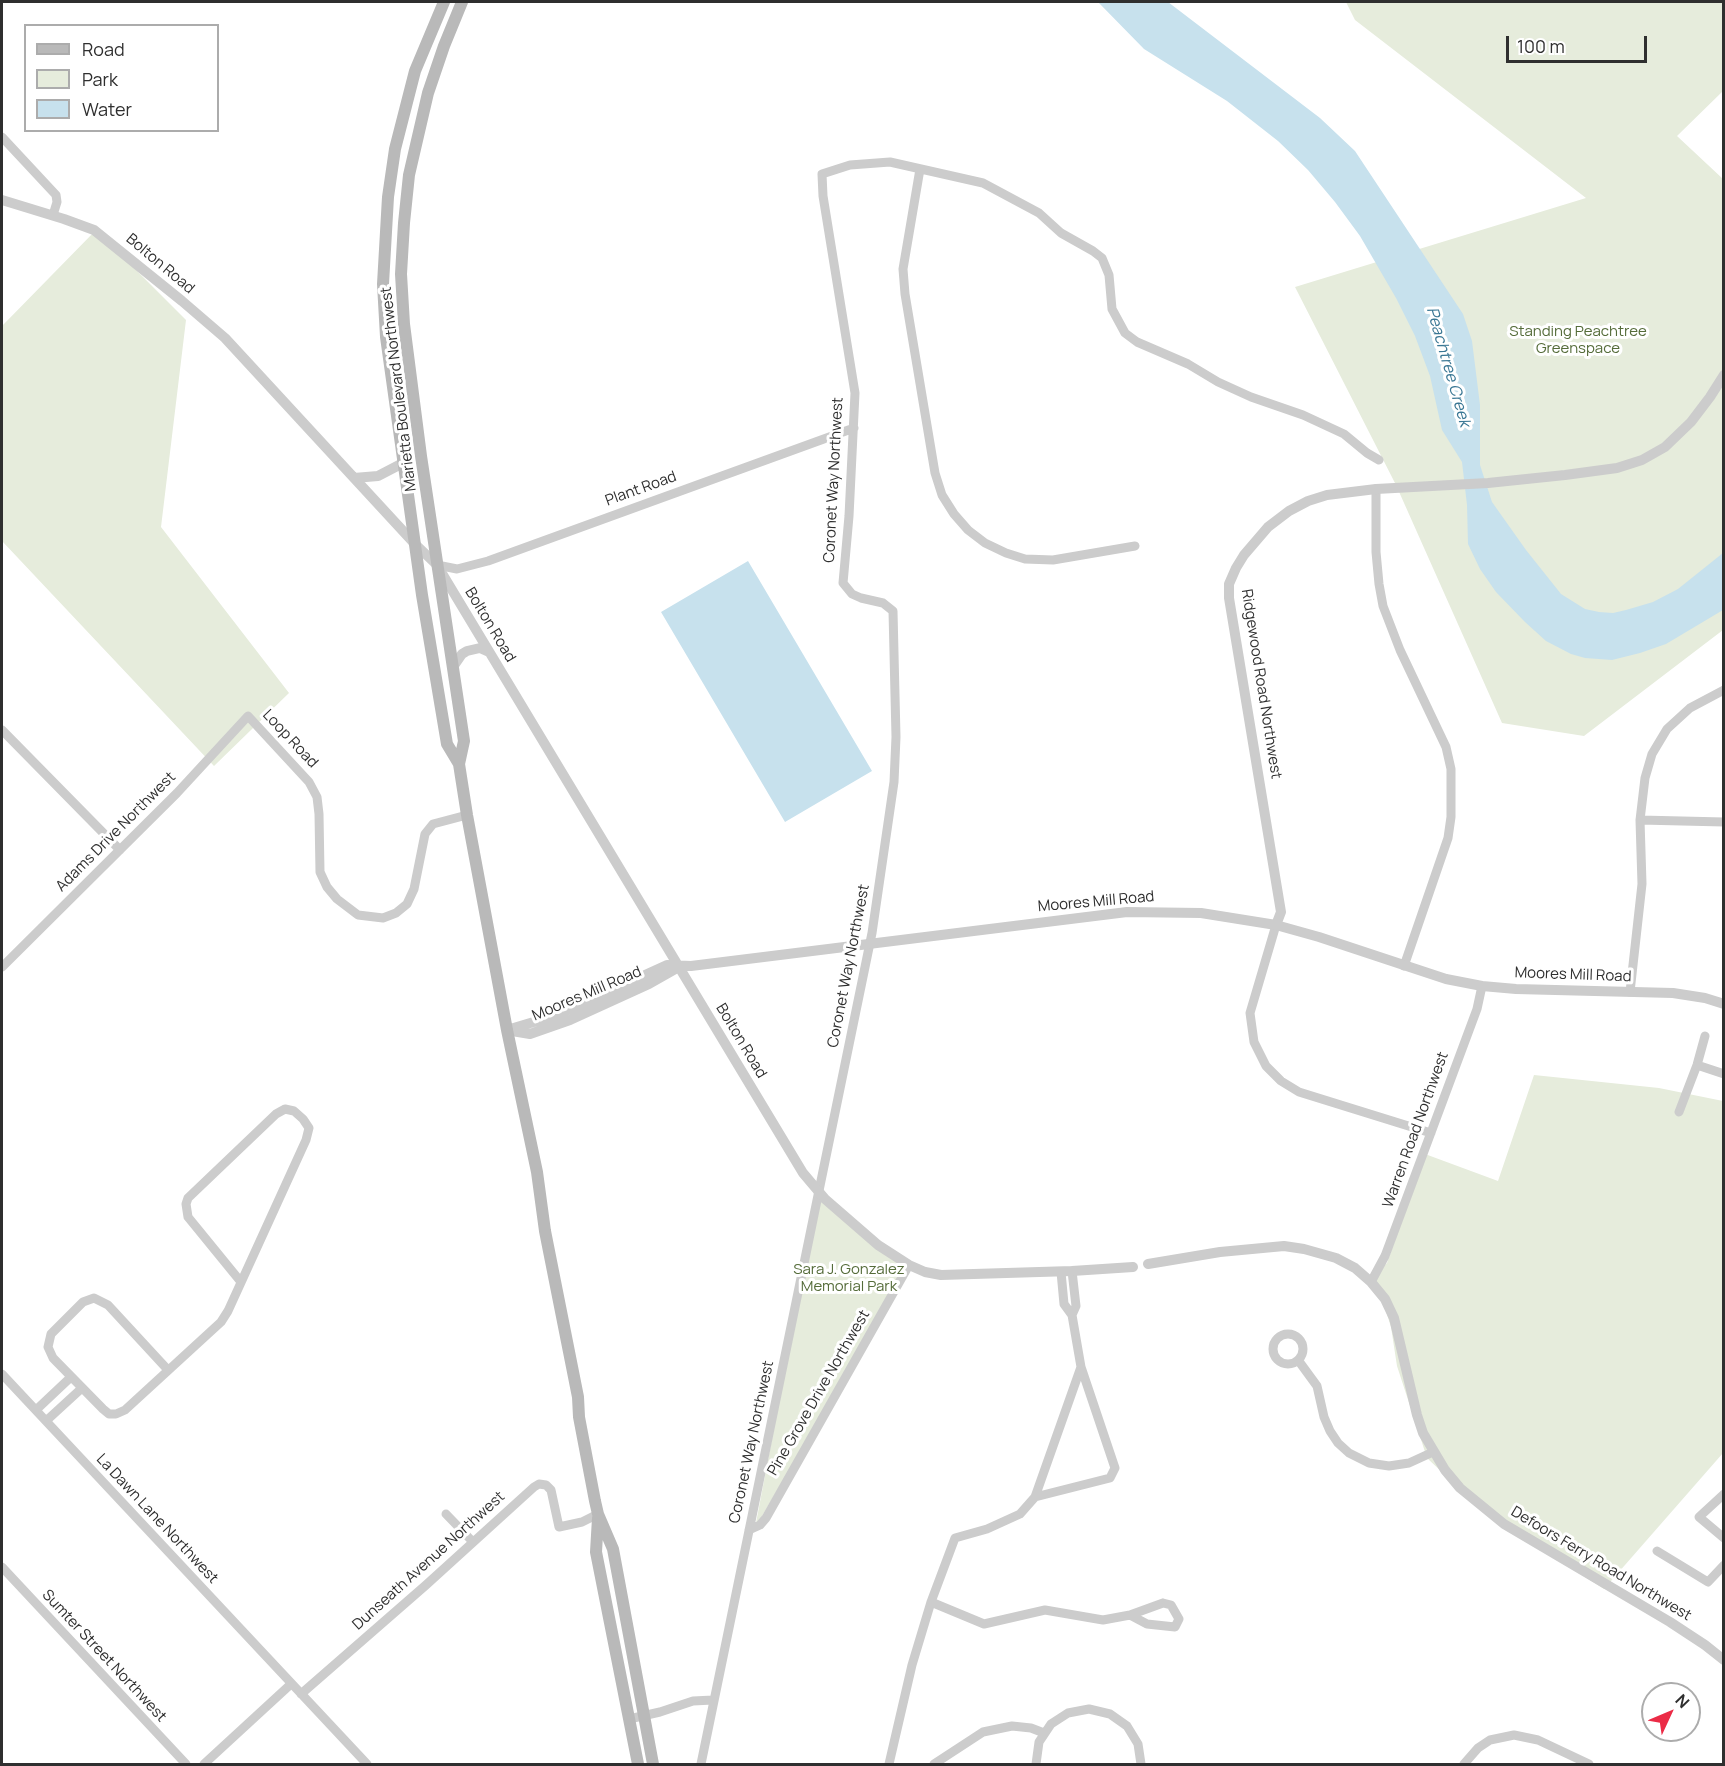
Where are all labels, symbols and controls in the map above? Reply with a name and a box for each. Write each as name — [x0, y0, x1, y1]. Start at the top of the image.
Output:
legend — [24, 24, 219, 132]
scale bar — [1509, 24, 1650, 62]
text: 100 m — [1517, 34, 1565, 58]
text: Road — [82, 37, 125, 61]
text: Park — [82, 67, 118, 91]
text: Water — [82, 97, 132, 121]
street label: Bolton Road — [122, 230, 198, 298]
street label: Marietta Boulevard Northwest — [378, 286, 420, 492]
water label: Peachtree Creek — [1422, 305, 1474, 429]
park label: Standing Peachtree Greenspace — [1509, 323, 1647, 358]
street label: Coronet Way Northwest — [821, 397, 847, 563]
street label: Plant Road — [603, 468, 679, 510]
street label: Bolton Road — [461, 585, 519, 665]
street label: Ridgewood Road Northwest — [1237, 588, 1285, 780]
street label: Loop Road — [259, 706, 321, 772]
street label: Adams Drive Northwest — [52, 768, 180, 896]
street label: Coronet Way Northwest — [824, 883, 874, 1049]
street label: Moores Mill Road — [1037, 888, 1155, 916]
street label: Moores Mill Road — [530, 963, 644, 1025]
street label: Moores Mill Road — [1514, 964, 1632, 986]
street label: Bolton Road — [712, 1001, 770, 1081]
street label: Warren Road Northwest — [1379, 1050, 1453, 1210]
park label: Sara J. Gonzalez Memorial Park — [793, 1261, 905, 1296]
street label: Pine Grove Drive Northwest — [764, 1307, 874, 1479]
street label: Coronet Way Northwest — [726, 1359, 778, 1525]
street label: La Dawn Lane Northwest — [92, 1451, 222, 1587]
street label: Dunseath Avenue Northwest — [349, 1488, 509, 1634]
street label: Defoors Ferry Road Northwest — [1508, 1503, 1694, 1625]
street label: Sumter Street Northwest — [38, 1586, 170, 1726]
north arrow — [1641, 1682, 1701, 1742]
text: N — [1671, 1689, 1694, 1713]

